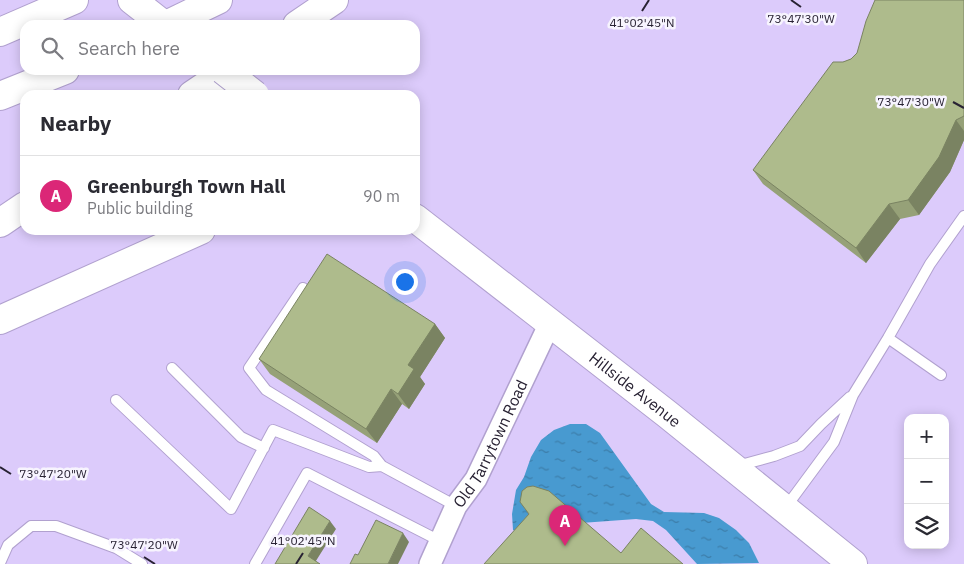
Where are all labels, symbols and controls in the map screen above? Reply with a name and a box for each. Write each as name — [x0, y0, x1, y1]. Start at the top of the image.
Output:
text: 73°47'30"W — [767, 11, 835, 26]
text: 41°02'45"N — [609, 15, 675, 30]
search box — [20, 20, 420, 75]
icon: search — [38, 34, 66, 62]
text: Search here — [78, 36, 180, 60]
text: 73°47'30"W — [877, 94, 945, 109]
text: Nearby — [40, 109, 111, 137]
text: Greenburgh Town Hall — [87, 174, 286, 198]
text: A — [51, 186, 61, 206]
text: 90 m — [363, 186, 400, 206]
text: Public building — [87, 198, 193, 218]
your location — [392, 269, 418, 295]
street label: Hillside Avenue — [585, 347, 685, 432]
street label: Old Tarrytown Road — [448, 377, 532, 511]
map controls — [904, 414, 949, 549]
button: + — [904, 414, 949, 459]
button: − — [904, 459, 949, 504]
text: 73°47'20"W — [19, 466, 87, 481]
button: layers — [904, 504, 949, 549]
pin: A — [549, 505, 581, 546]
text: 41°02'45"N — [270, 533, 336, 548]
text: 73°47'20"W — [110, 537, 178, 552]

